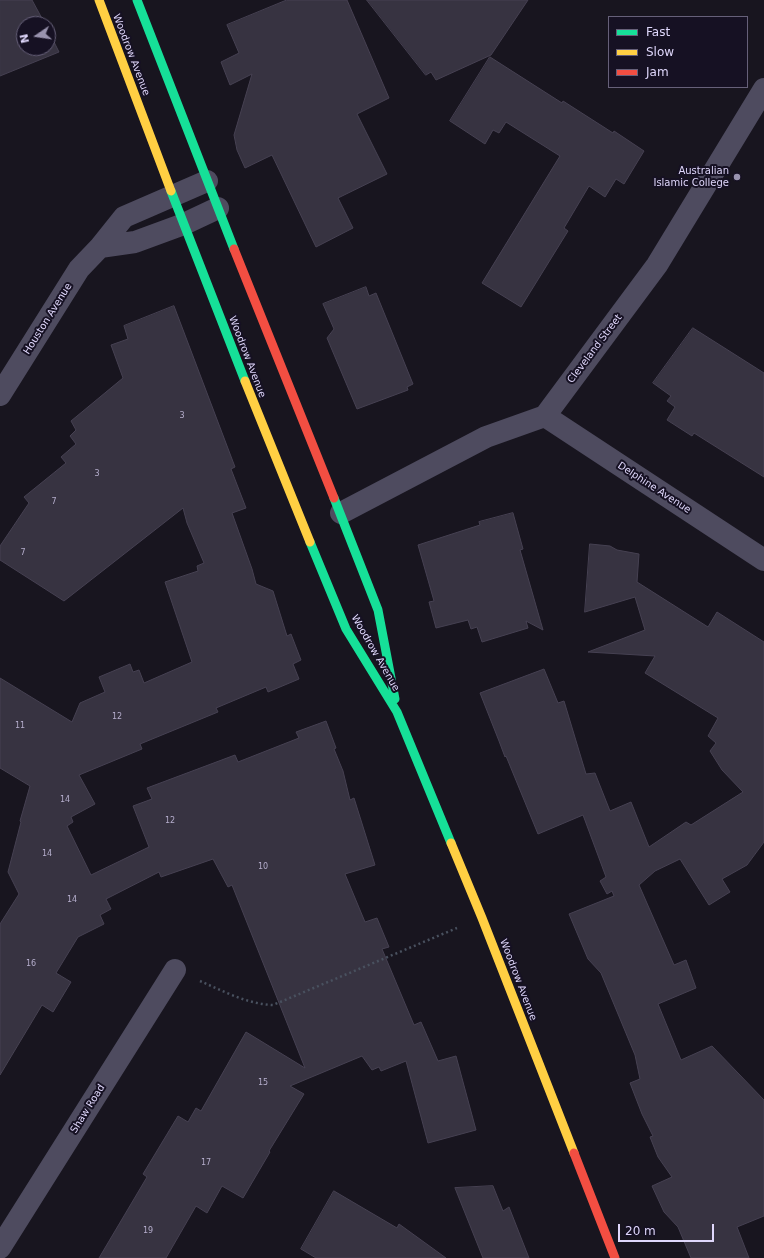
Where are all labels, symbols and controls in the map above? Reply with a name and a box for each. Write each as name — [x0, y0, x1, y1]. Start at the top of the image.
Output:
street label: Woodrow Avenue — [110, 13, 152, 97]
north arrow — [16, 16, 56, 56]
legend — [608, 16, 748, 88]
text: Fast — [646, 25, 670, 39]
text: N — [17, 33, 32, 45]
text: Slow — [646, 45, 674, 59]
text: Jam — [646, 65, 669, 79]
place label: Australian Islamic College — [653, 165, 729, 188]
marker: Australian Islamic College — [732, 172, 742, 182]
street label: Houston Avenue — [21, 281, 75, 357]
street label: Cleveland Street — [565, 312, 625, 386]
street label: Woodrow Avenue — [226, 315, 268, 399]
house number: 3 — [179, 411, 185, 421]
street label: Delphine Avenue — [615, 460, 693, 516]
house number: 3 — [94, 469, 100, 479]
house number: 7 — [51, 497, 57, 507]
house number: 7 — [20, 548, 26, 558]
street label: Woodrow Avenue — [348, 613, 402, 693]
house number: 12 — [112, 712, 122, 722]
house number: 11 — [15, 721, 25, 731]
house number: 14 — [60, 795, 70, 805]
house number: 12 — [165, 816, 175, 826]
house number: 14 — [42, 849, 52, 859]
house number: 10 — [258, 862, 268, 872]
house number: 14 — [67, 895, 77, 905]
street label: Woodrow Avenue — [497, 938, 539, 1022]
house number: 16 — [26, 959, 36, 969]
house number: 15 — [258, 1078, 268, 1088]
street label: Shaw Road — [68, 1082, 108, 1136]
house number: 17 — [201, 1158, 211, 1168]
scale bar — [620, 1216, 716, 1242]
text: 20 m — [625, 1224, 656, 1238]
house number: 19 — [143, 1226, 153, 1236]

